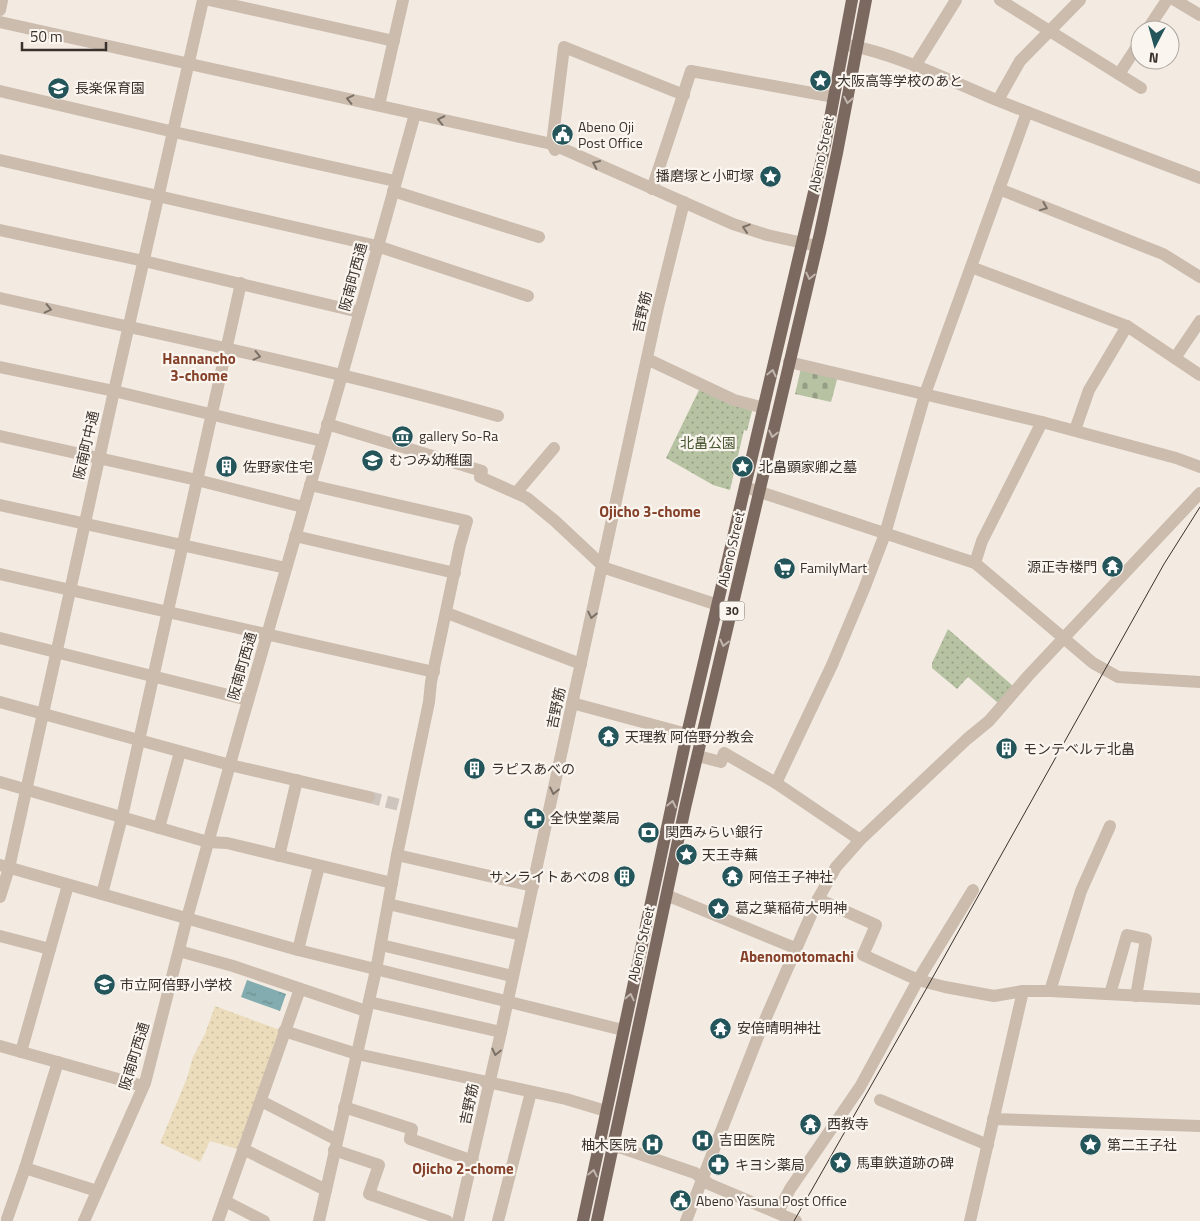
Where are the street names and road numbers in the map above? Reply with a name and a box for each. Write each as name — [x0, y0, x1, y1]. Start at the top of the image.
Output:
street label: Abeno Street — [802, 114, 839, 194]
street label: 阪南町西通 — [333, 240, 372, 313]
street label: 吉野筋 — [627, 289, 656, 335]
street label: 阪南町中通 — [67, 408, 104, 481]
street label: Abeno Street — [712, 509, 749, 589]
road number: 30 — [720, 602, 744, 620]
street label: 阪南町西通 — [222, 629, 261, 702]
street label: 吉野筋 — [541, 685, 570, 731]
street label: Abeno Street — [622, 904, 659, 984]
street label: 阪南町西通 — [113, 1019, 154, 1092]
street label: 吉野筋 — [454, 1081, 483, 1127]

